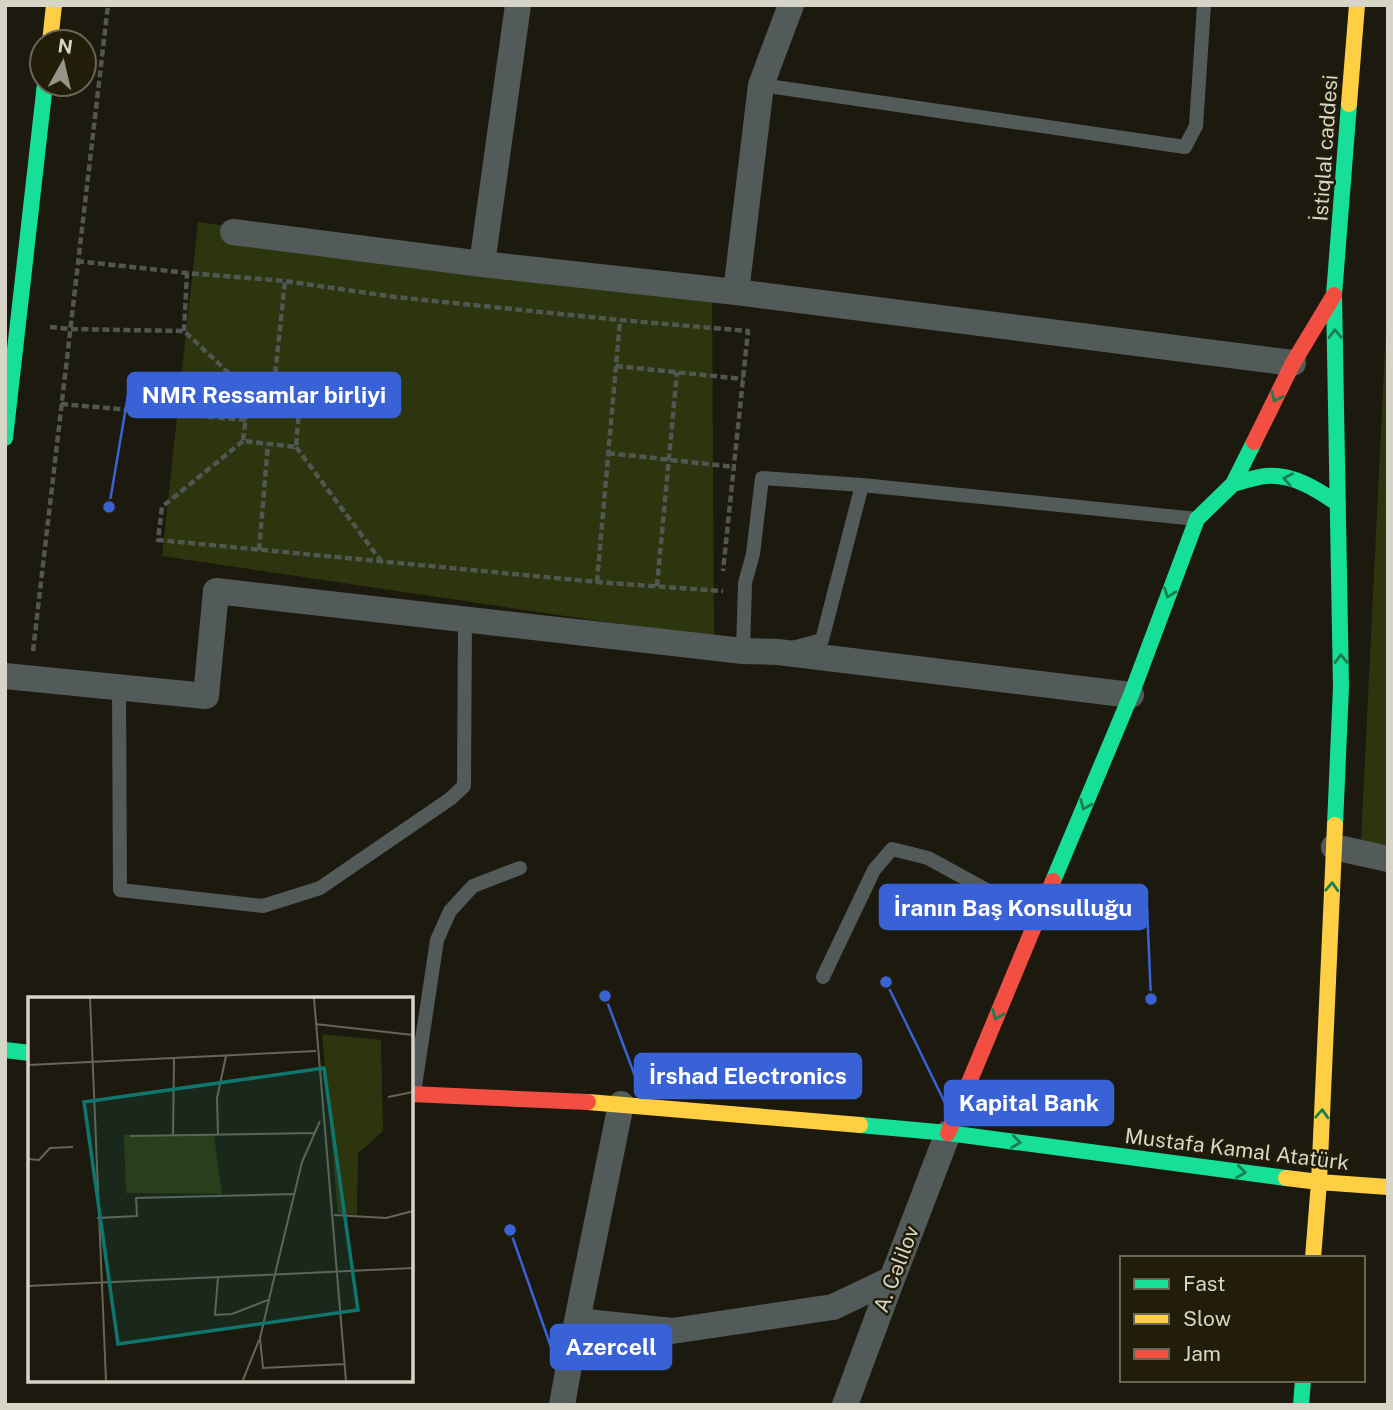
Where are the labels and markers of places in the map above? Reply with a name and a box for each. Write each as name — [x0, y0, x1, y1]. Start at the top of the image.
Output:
callout: NMR Ressamlar birliyi — [128, 373, 400, 417]
callout: İranın Baş Konsulluğu — [880, 885, 1147, 929]
callout: İrshad Electronics — [635, 1054, 861, 1098]
callout: Kapital Bank — [945, 1081, 1113, 1125]
callout: Azercell — [551, 1325, 671, 1369]

